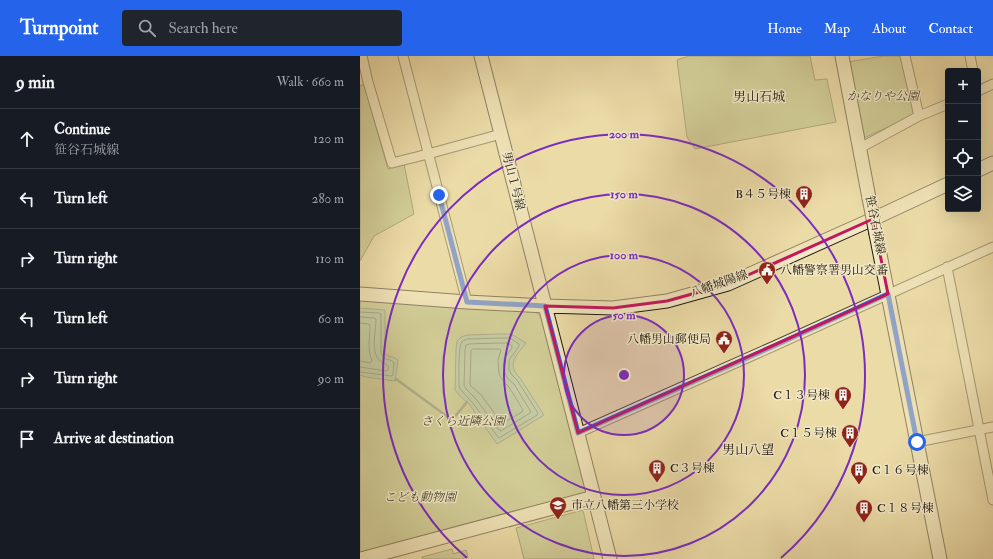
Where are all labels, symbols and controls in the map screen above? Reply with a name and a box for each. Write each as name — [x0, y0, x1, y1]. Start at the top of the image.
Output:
search box — [122, 10, 402, 46]
text: Turnpoint — [20, 16, 98, 40]
icon: search — [136, 17, 158, 39]
text: Search here — [168, 19, 238, 38]
text: Home — [767, 20, 802, 37]
text: Map — [824, 20, 850, 37]
text: About — [872, 20, 906, 37]
text: Contact — [928, 20, 973, 37]
map controls — [945, 68, 981, 212]
button: + — [945, 68, 981, 104]
text: 9 min — [16, 72, 55, 93]
text: Walk · 660 m — [276, 74, 344, 90]
district label: 男山石城 — [733, 89, 785, 105]
park label: かなりや公園 — [847, 89, 921, 104]
button: − — [945, 104, 981, 140]
text: Continue — [54, 120, 110, 139]
text: 200 m — [609, 127, 640, 142]
icon: ahead — [16, 128, 38, 150]
text: 120 m — [313, 131, 344, 147]
button: locate — [945, 140, 981, 176]
text: 笹谷石城線 — [54, 142, 119, 158]
street label: 男山１号線 — [498, 150, 528, 212]
button: layers — [945, 176, 981, 212]
building icon: B４５号棟 — [794, 184, 814, 209]
route end — [430, 186, 448, 204]
text: 150 m — [610, 187, 638, 202]
place label: B４５号棟 — [735, 187, 791, 202]
icon: left — [16, 188, 38, 210]
text: Turn left — [54, 189, 108, 208]
text: 280 m — [312, 191, 344, 207]
street label: 笹谷石城線 — [862, 194, 888, 256]
icon: right — [16, 248, 38, 270]
text: 100 m — [610, 248, 639, 263]
text: Turn right — [54, 249, 117, 268]
text: 110 m — [315, 251, 344, 267]
public building icon: 八幡警察署男山交番 — [757, 260, 777, 285]
place label: 八幡警察署男山交番 — [780, 263, 888, 278]
street label: 八幡城陽線 — [688, 267, 750, 301]
icon: left — [16, 308, 38, 330]
text: 50 m — [612, 308, 636, 323]
text: Turn left — [54, 309, 108, 328]
text: 60 m — [318, 311, 344, 327]
public building icon: 八幡男山郵便局 — [714, 329, 734, 354]
place label: 八幡男山郵便局 — [627, 332, 711, 347]
icon: right — [16, 368, 38, 390]
centre of rings — [617, 368, 631, 382]
text: Turn right — [54, 369, 117, 388]
text: 90 m — [318, 371, 344, 387]
building icon: C１３号棟 — [833, 385, 853, 410]
place label: C１３号棟 — [773, 388, 830, 403]
park label: さくら近隣公園 — [421, 414, 507, 429]
building icon: C１５号棟 — [840, 423, 860, 448]
place label: C１５号棟 — [780, 426, 837, 441]
icon: arrive — [16, 428, 38, 450]
text: Arrive at destination — [54, 429, 174, 448]
route start — [908, 433, 926, 451]
district label: 男山八望 — [722, 442, 774, 458]
building icon: C３号棟 — [647, 458, 667, 483]
building icon: C１６号棟 — [849, 460, 869, 485]
place label: C３号棟 — [670, 461, 715, 476]
place label: C１６号棟 — [872, 463, 929, 478]
park label: こども動物園 — [384, 490, 458, 505]
school or university icon: 市立八幡第三小学校 — [548, 495, 568, 520]
place label: 市立八幡第三小学校 — [571, 498, 679, 513]
building icon: C１８号棟 — [854, 498, 874, 523]
place label: C１８号棟 — [877, 501, 934, 516]

